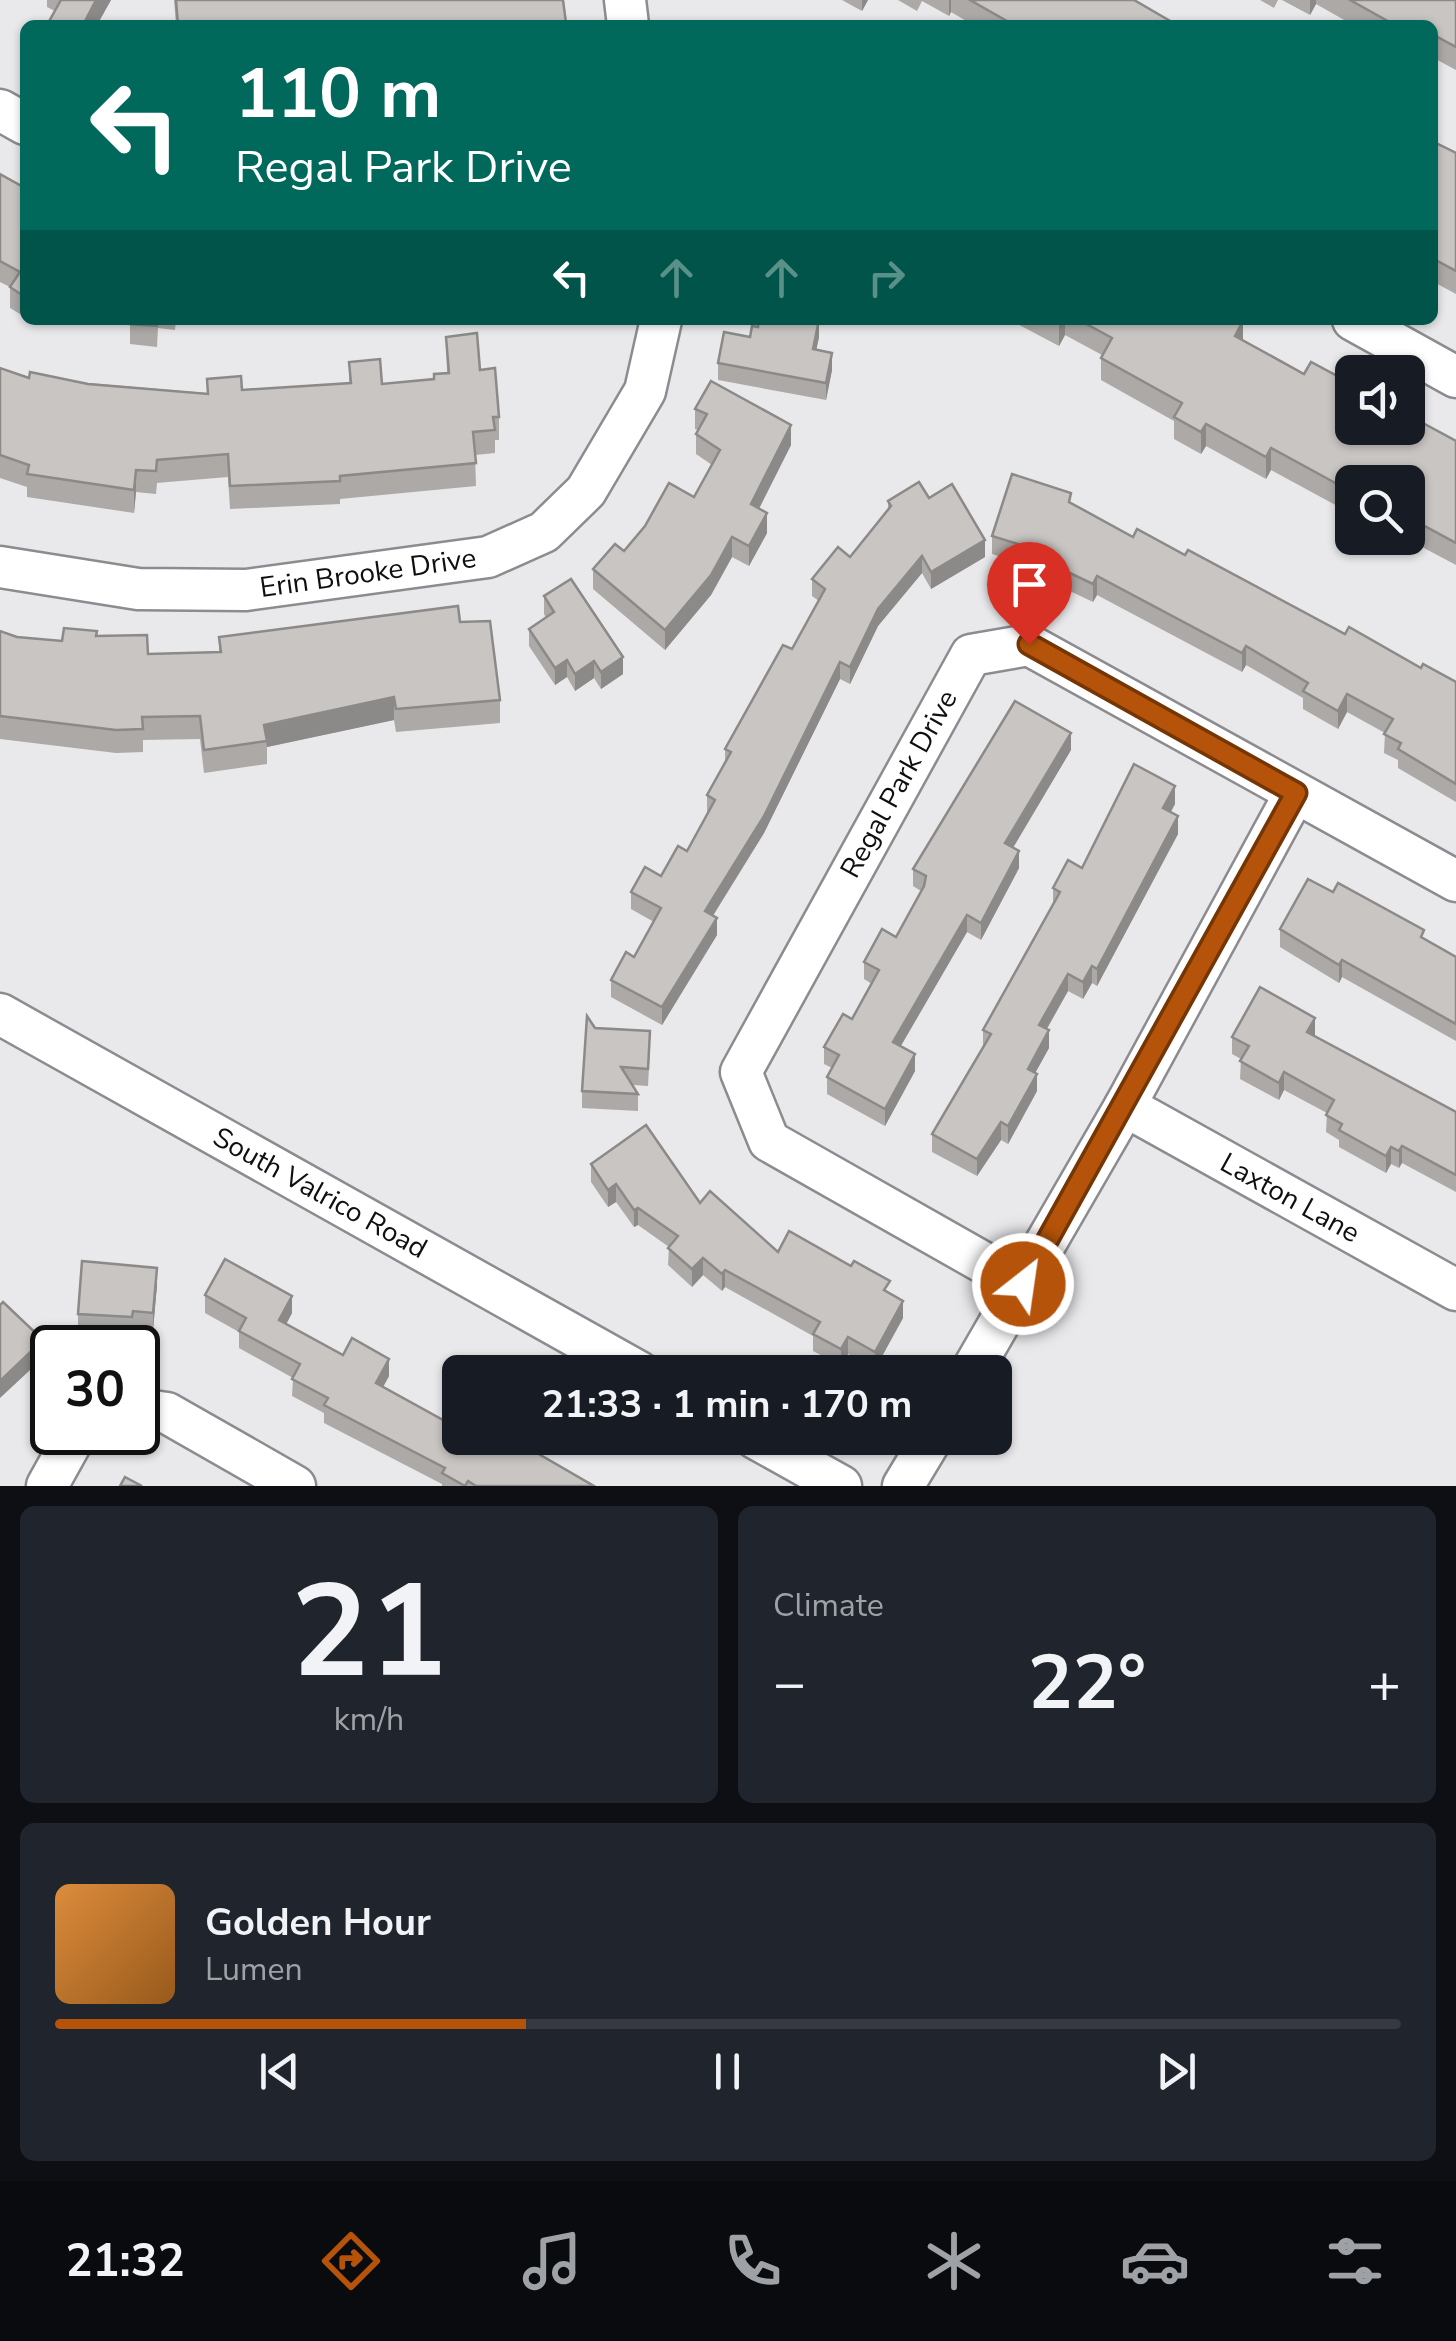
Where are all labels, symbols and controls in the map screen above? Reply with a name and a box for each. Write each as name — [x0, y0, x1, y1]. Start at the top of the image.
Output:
text: 110 m — [235, 46, 441, 142]
icon: left — [70, 60, 200, 190]
text: Regal Park Drive — [235, 137, 572, 198]
icon: left — [544, 250, 599, 305]
icon: ahead — [649, 250, 704, 305]
icon: ahead — [754, 250, 809, 305]
icon: right — [859, 250, 914, 305]
map controls — [1335, 355, 1425, 555]
button: sound — [1335, 355, 1425, 445]
button: search — [1335, 465, 1425, 555]
street label: Erin Brooke Drive — [257, 539, 479, 607]
pin — [987, 542, 1072, 645]
icon: arrive — [1002, 557, 1057, 612]
street label: Regal Park Drive — [832, 683, 966, 885]
street label: South Valrico Road — [206, 1118, 434, 1268]
street label: Laxton Lane — [1213, 1144, 1367, 1252]
position arrow — [971, 1232, 1075, 1336]
speed limit sign: 30 — [30, 1325, 160, 1455]
text: 21:33 · 1 min · 170 m — [542, 1379, 912, 1430]
text: 21 — [291, 1544, 447, 1721]
text: Climate — [773, 1584, 884, 1627]
text: 22° — [1028, 1632, 1146, 1734]
text: − — [773, 1646, 806, 1721]
text: + — [1368, 1646, 1401, 1721]
text: km/h — [334, 1698, 404, 1741]
text: Golden Hour — [205, 1897, 431, 1948]
text: Lumen — [205, 1948, 303, 1991]
icon: previous — [252, 2044, 307, 2099]
icon: pause — [700, 2044, 755, 2099]
icon: next — [1149, 2044, 1204, 2099]
icon: directions — [316, 2226, 386, 2296]
icon: music — [517, 2226, 587, 2296]
icon: phone — [718, 2226, 788, 2296]
icon: climate — [919, 2226, 989, 2296]
icon: car — [1120, 2226, 1190, 2296]
icon: filters — [1320, 2226, 1390, 2296]
text: 21:32 — [65, 2231, 185, 2292]

